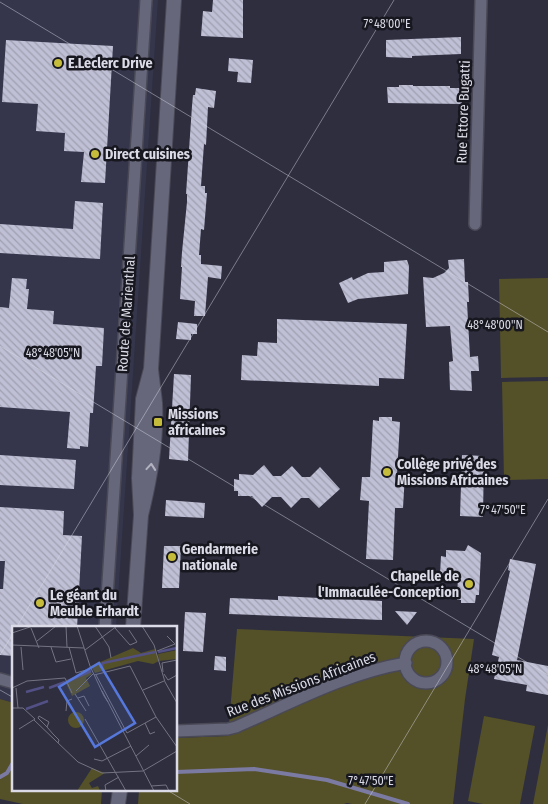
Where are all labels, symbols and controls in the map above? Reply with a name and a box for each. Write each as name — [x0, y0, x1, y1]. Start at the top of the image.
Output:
text: 7°48'00"E — [363, 17, 411, 31]
place label: E.Leclerc Drive — [68, 55, 153, 72]
marker: E.Leclerc Drive — [52, 57, 64, 69]
street label: Rue Ettore Bugatti — [453, 60, 474, 164]
place label: Direct cuisines — [105, 146, 190, 163]
marker: Direct cuisines — [89, 148, 101, 160]
street label: Route de Marienthal — [114, 255, 139, 373]
text: 48°48'00"N — [467, 318, 523, 332]
text: 48°48'05"N — [26, 346, 80, 360]
place label: Missions africaines — [168, 406, 225, 439]
marker: Missions africaines — [152, 416, 164, 428]
place label: Collège privé des Missions Africaines — [397, 456, 508, 489]
one-way arrow — [145, 463, 156, 471]
marker: Collège privé des Missions Africaines — [381, 466, 393, 478]
text: 7°47'50"E — [480, 503, 526, 517]
place label: Gendarmerie nationale — [182, 541, 258, 574]
marker: Gendarmerie nationale — [166, 551, 178, 563]
place label: Chapelle de l'Immaculée-Conception — [318, 568, 459, 601]
marker: Chapelle de l'Immaculée-Conception — [463, 578, 475, 590]
place label: Le géant du Meuble Erhardt — [50, 587, 140, 620]
marker: Le géant du Meuble Erhardt — [34, 597, 46, 609]
inset map — [12, 626, 178, 792]
street label: Rue des Missions Africaines — [224, 648, 378, 721]
text: 48°48'05"N — [468, 662, 522, 676]
text: 7°47'50"E — [348, 774, 394, 788]

